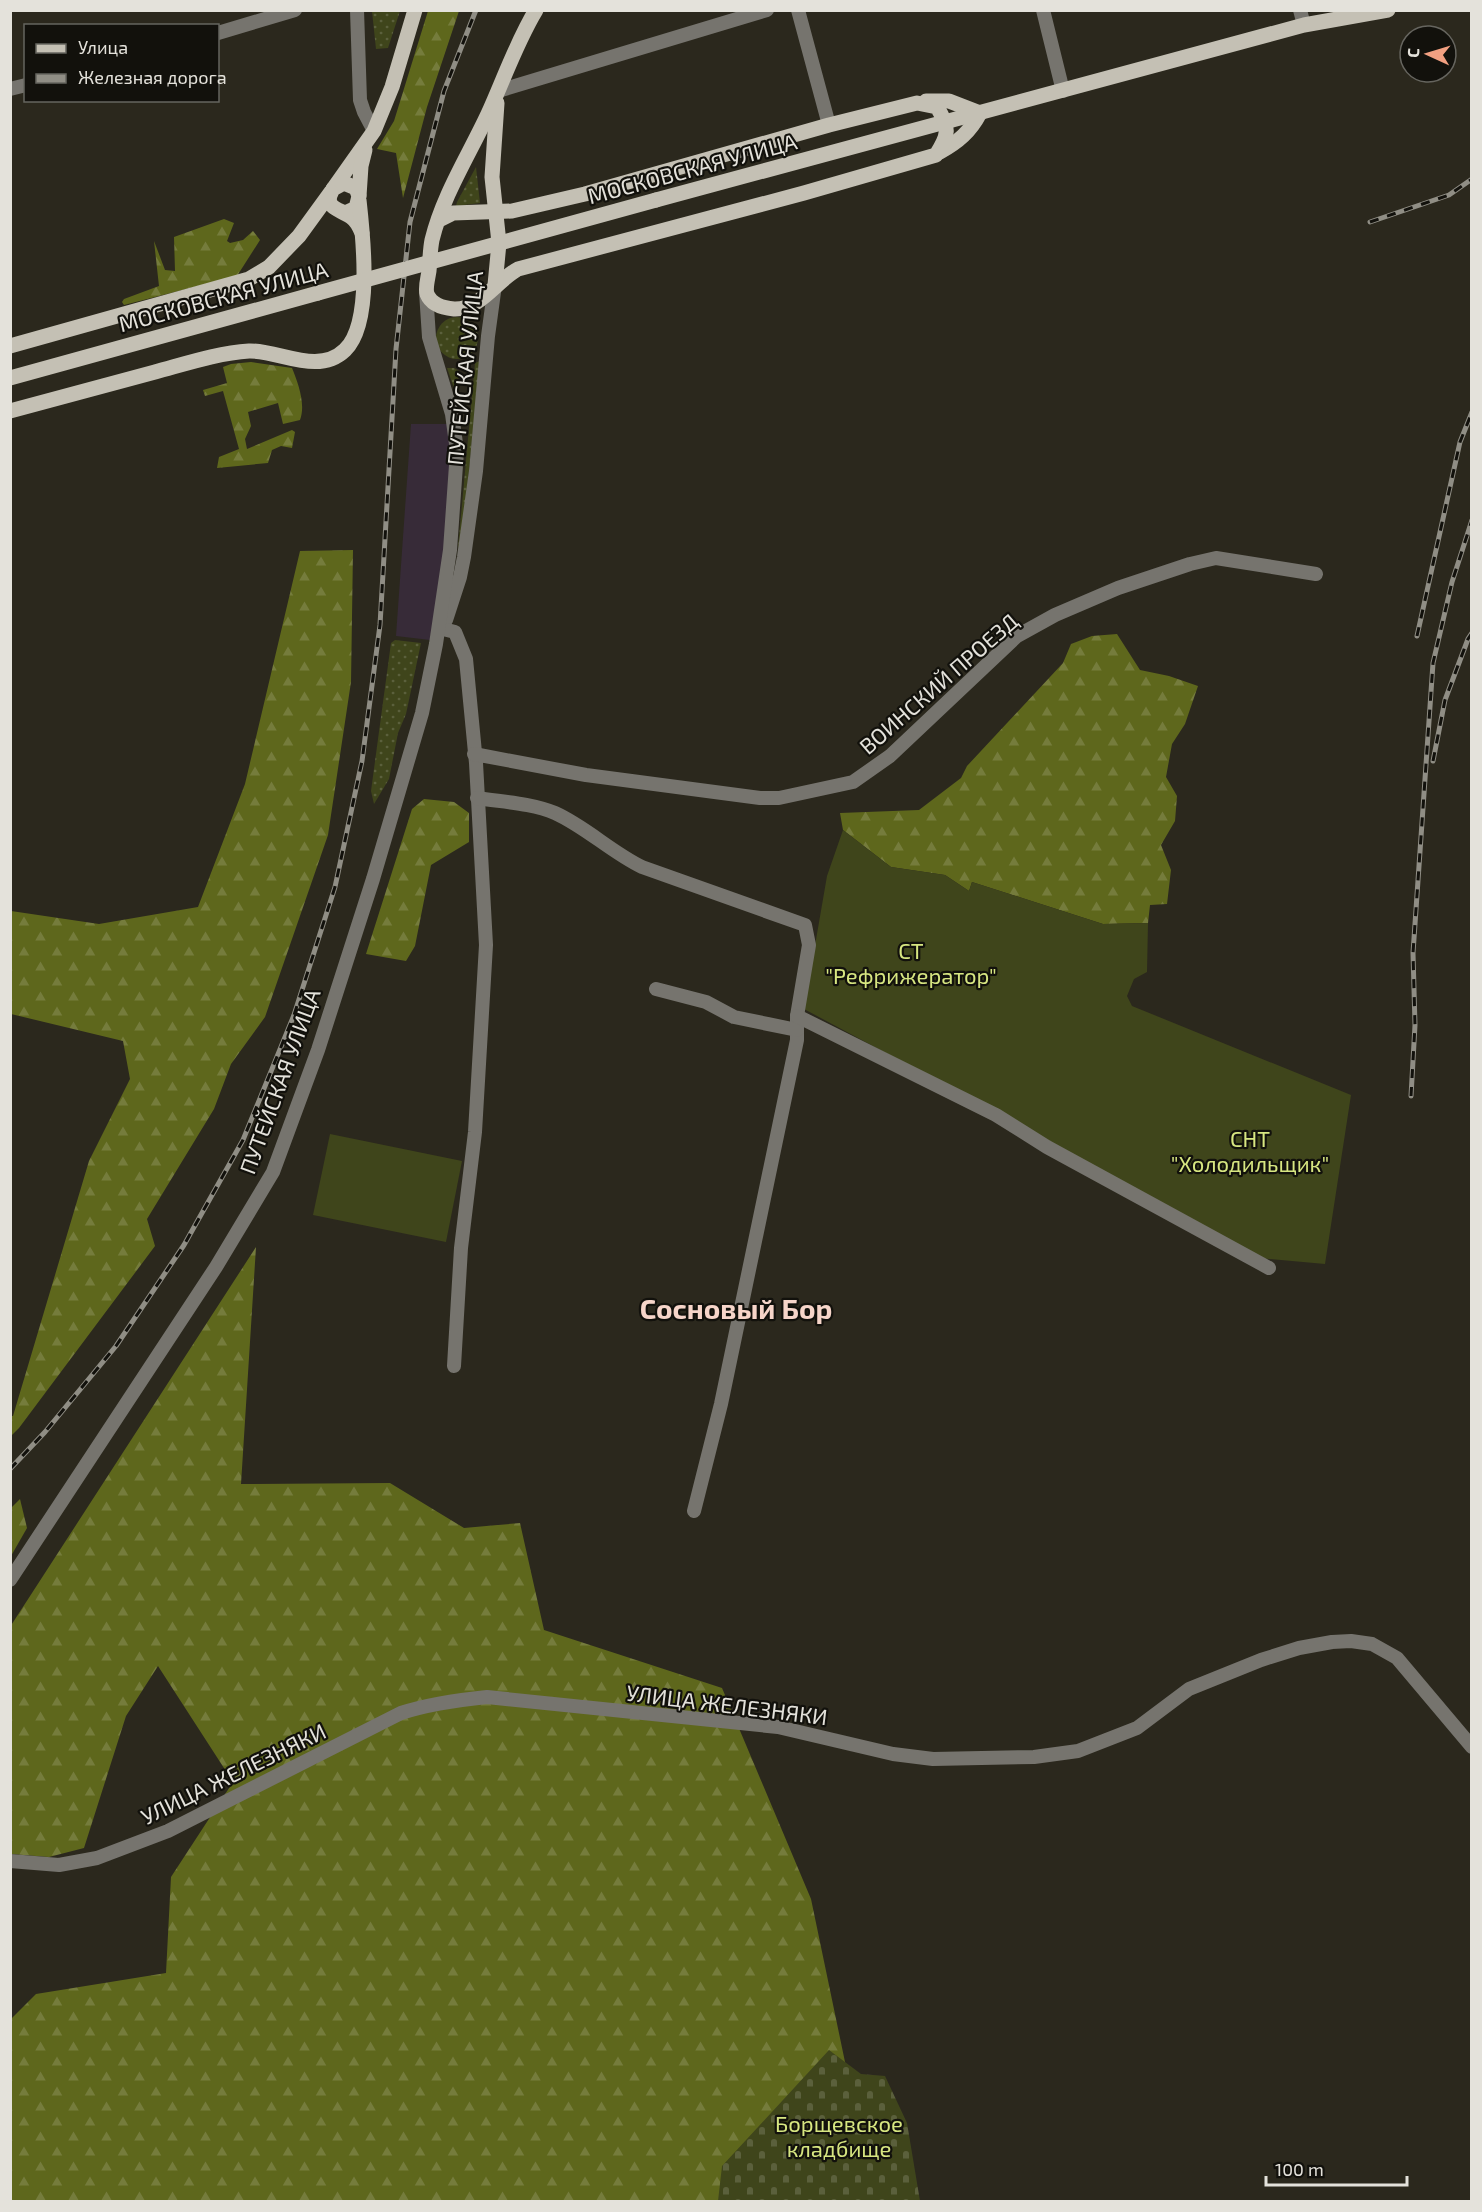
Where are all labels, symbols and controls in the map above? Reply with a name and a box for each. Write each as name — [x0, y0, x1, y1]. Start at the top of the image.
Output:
legend — [24, 24, 219, 102]
north arrow — [1398, 24, 1458, 84]
text: Улица — [78, 36, 128, 58]
text: С — [1403, 48, 1422, 58]
text: Железная дорога — [78, 66, 227, 88]
street label: МОСКОВСКАЯ УЛИЦА — [585, 127, 800, 208]
street label: МОСКОВСКАЯ УЛИЦА — [116, 255, 331, 336]
street label: ПУТЕЙСКАЯ УЛИЦА — [441, 269, 487, 466]
street label: ВОИНСКИЙ ПРОЕЗД — [853, 607, 1023, 759]
park label: СТ "Рефрижератор" — [825, 937, 997, 988]
street label: ПУТЕЙСКАЯ УЛИЦА — [233, 985, 325, 1177]
park label: СНТ "Холодильщик" — [1171, 1125, 1329, 1176]
district label: Сосновый Бор — [640, 1291, 832, 1325]
street label: УЛИЦА ЖЕЛЕЗНЯКИ — [625, 1679, 829, 1729]
street label: УЛИЦА ЖЕЛЕЗНЯКИ — [136, 1717, 330, 1829]
park label: Борщевское кладбище — [775, 2110, 903, 2161]
scale bar — [1266, 2149, 1407, 2187]
text: 100 m — [1275, 2158, 1324, 2180]

